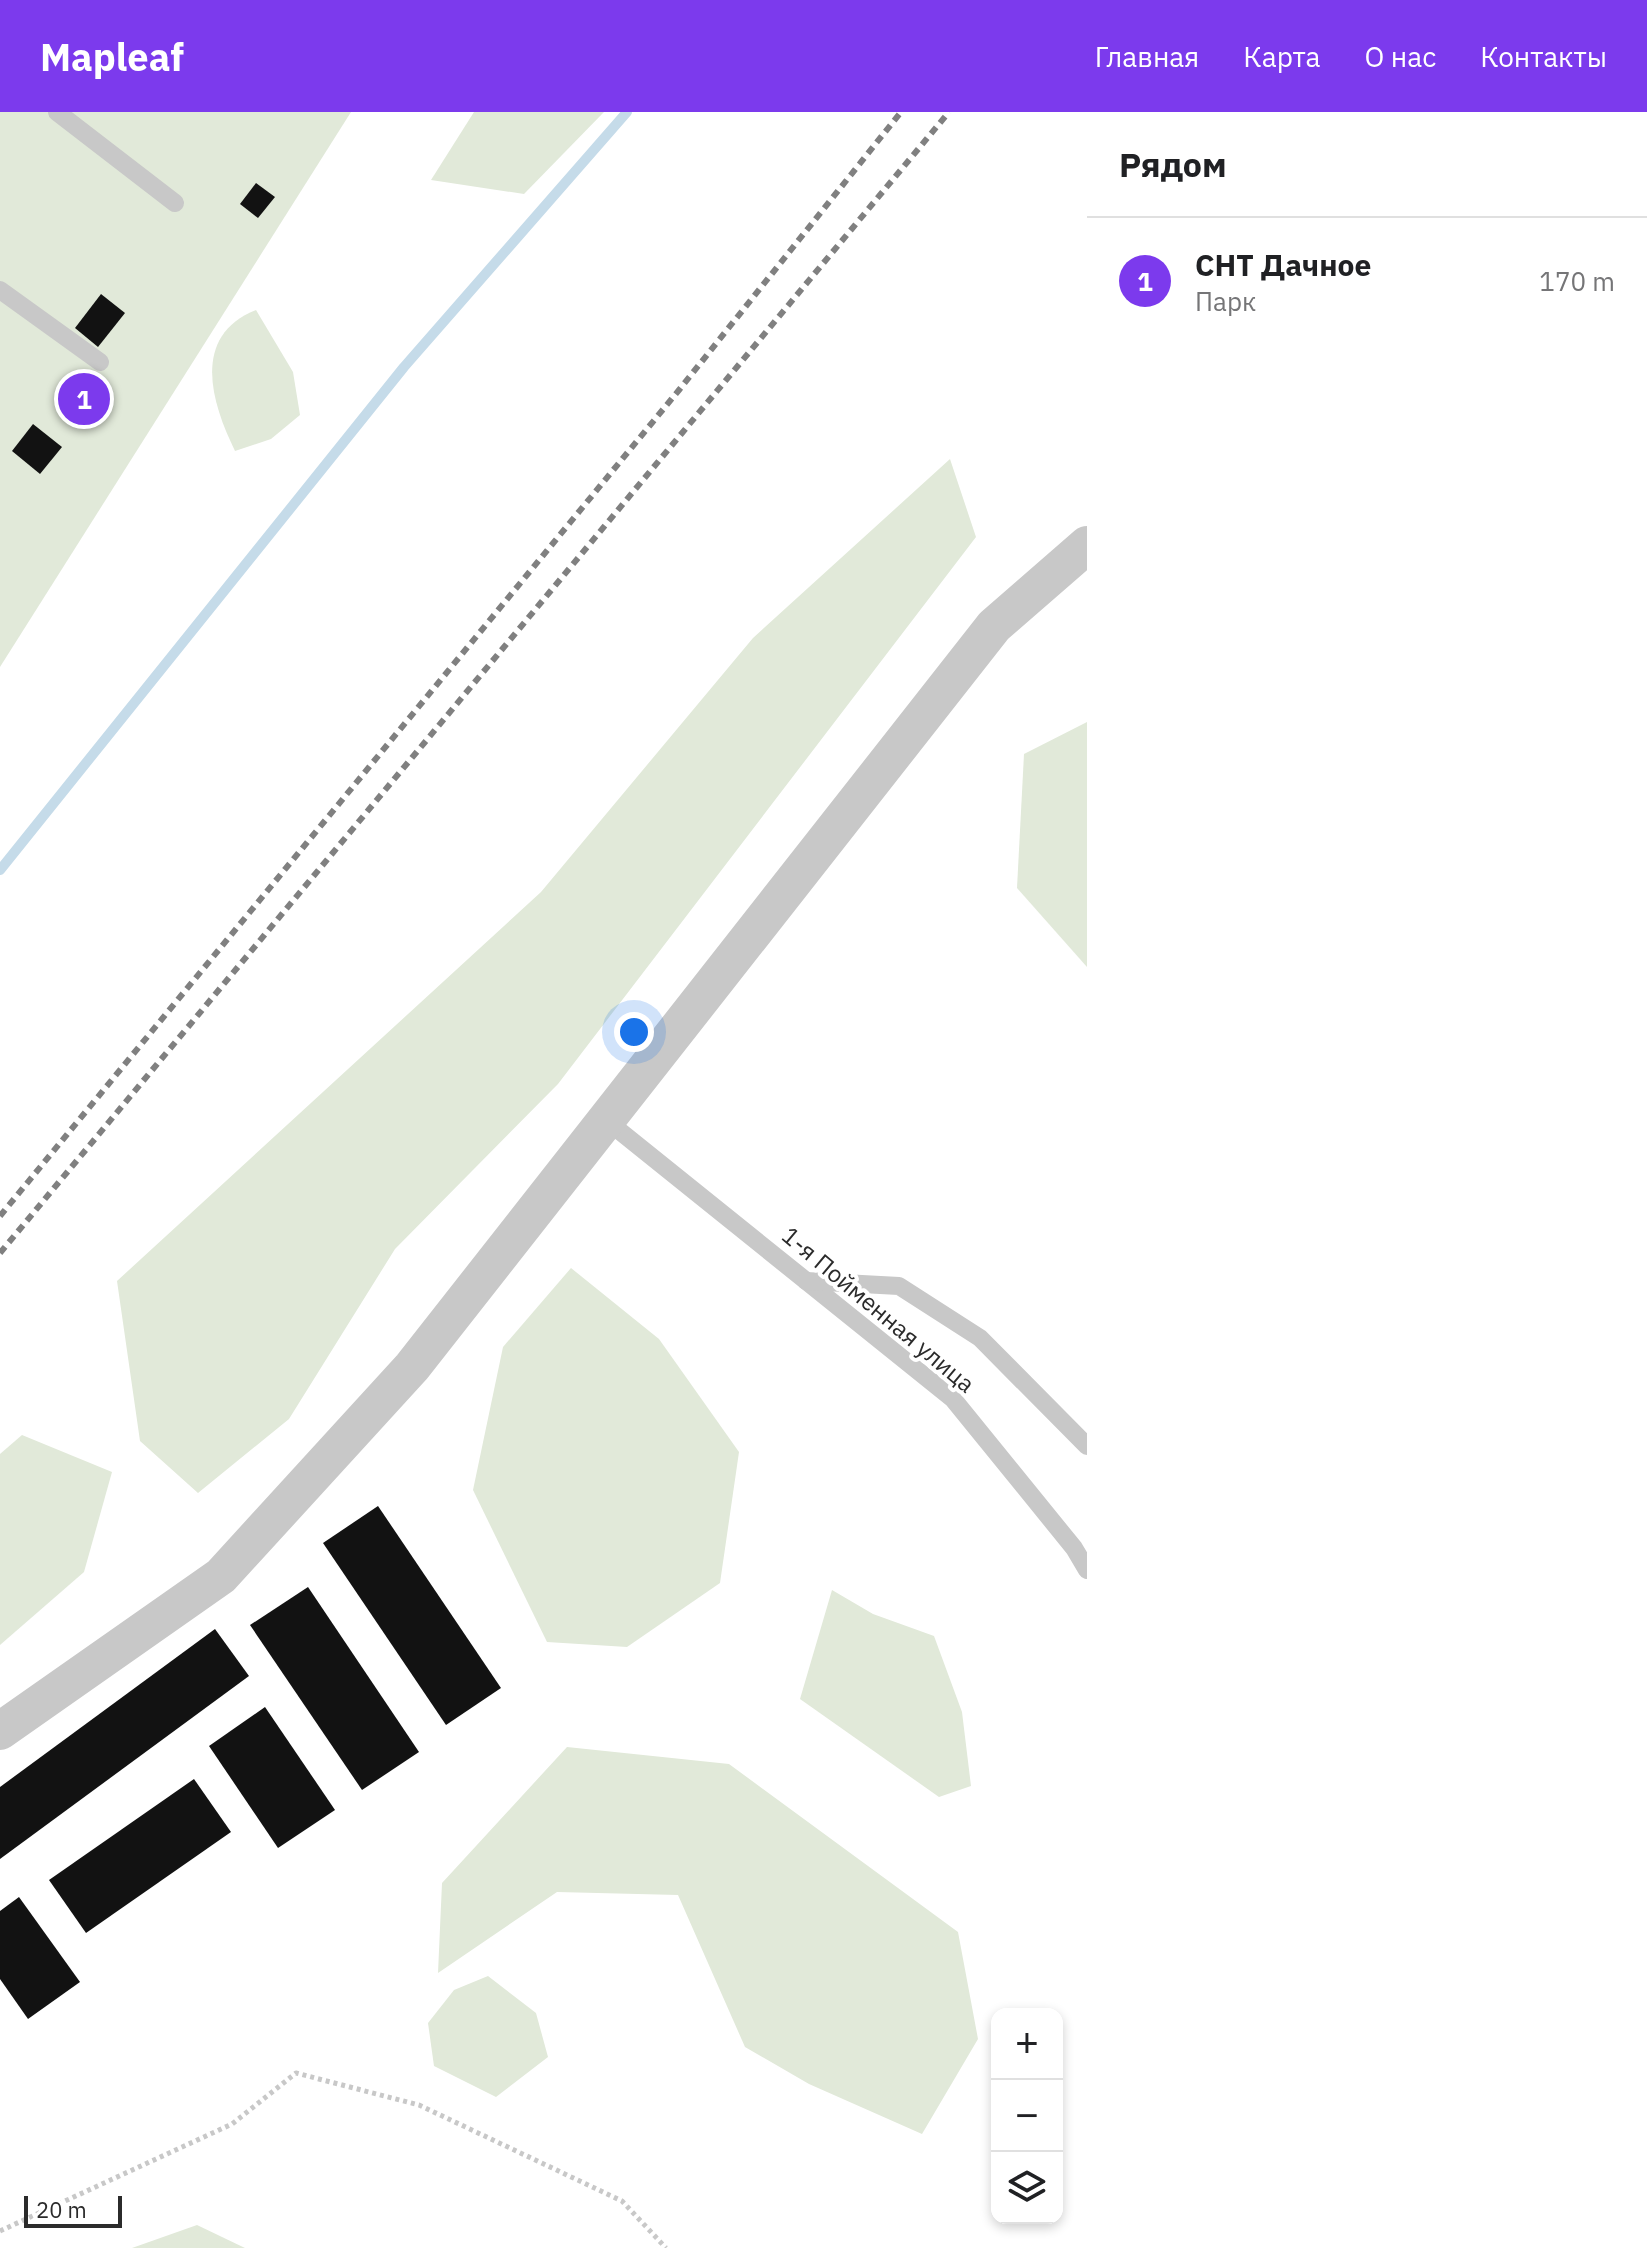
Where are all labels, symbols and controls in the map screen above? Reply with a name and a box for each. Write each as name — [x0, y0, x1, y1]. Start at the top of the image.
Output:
text: Mapleaf — [40, 32, 184, 81]
text: Главная — [1095, 38, 1199, 75]
text: Карта — [1243, 38, 1320, 75]
text: О нас — [1364, 38, 1436, 75]
text: Контакты — [1480, 38, 1607, 75]
text: Рядом — [1119, 142, 1227, 186]
text: СНТ Дачное — [1195, 245, 1371, 284]
text: 1 — [1137, 264, 1153, 298]
text: 170 m — [1539, 264, 1615, 298]
text: Парк — [1195, 284, 1256, 318]
pin: 1 — [58, 369, 110, 429]
your location — [614, 1012, 654, 1052]
street label: 1-я Пойменная улица — [775, 1219, 982, 1400]
map controls — [991, 2008, 1063, 2224]
button: + — [991, 2008, 1063, 2080]
button: − — [991, 2080, 1063, 2152]
button: layers — [991, 2152, 1063, 2224]
scale bar — [24, 2192, 122, 2228]
text: 20 m — [36, 2195, 87, 2224]

